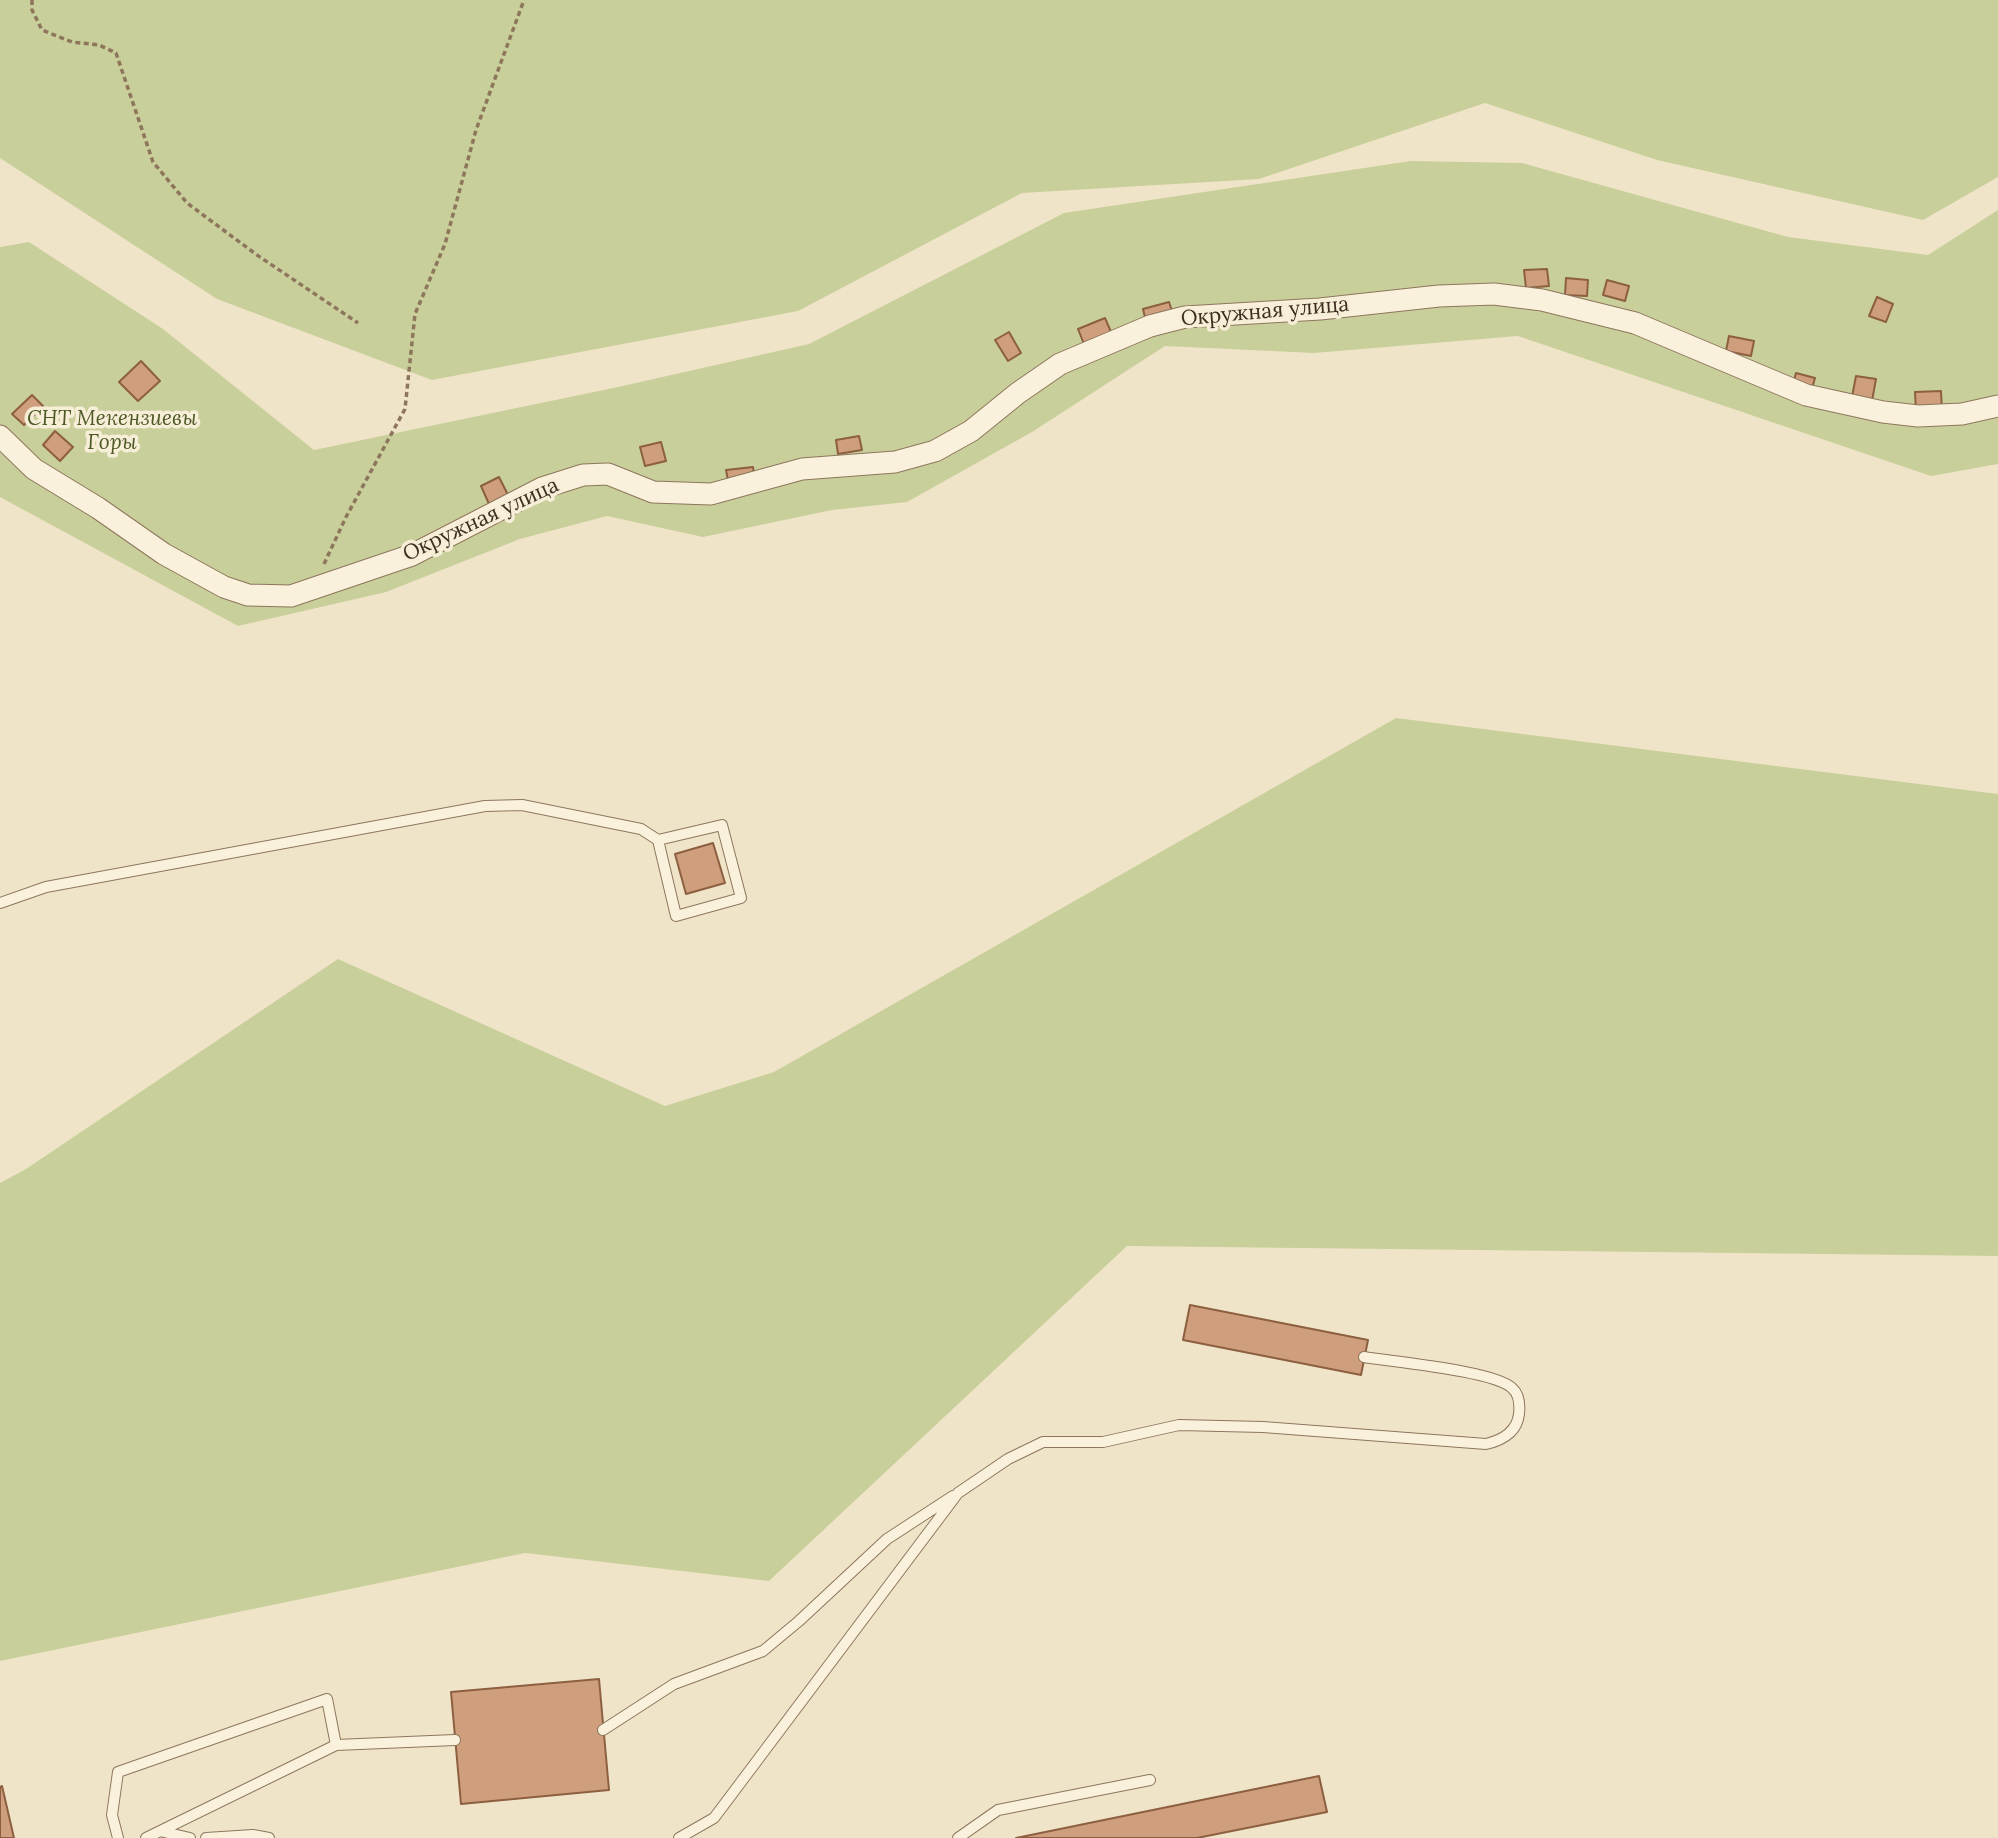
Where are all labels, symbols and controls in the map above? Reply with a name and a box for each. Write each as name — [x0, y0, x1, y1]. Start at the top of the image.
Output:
street label: Окружная улица — [1180, 292, 1350, 332]
park label: СНТ Мекензиевы Горы — [27, 406, 197, 456]
street label: Окружная улица — [399, 473, 563, 567]

